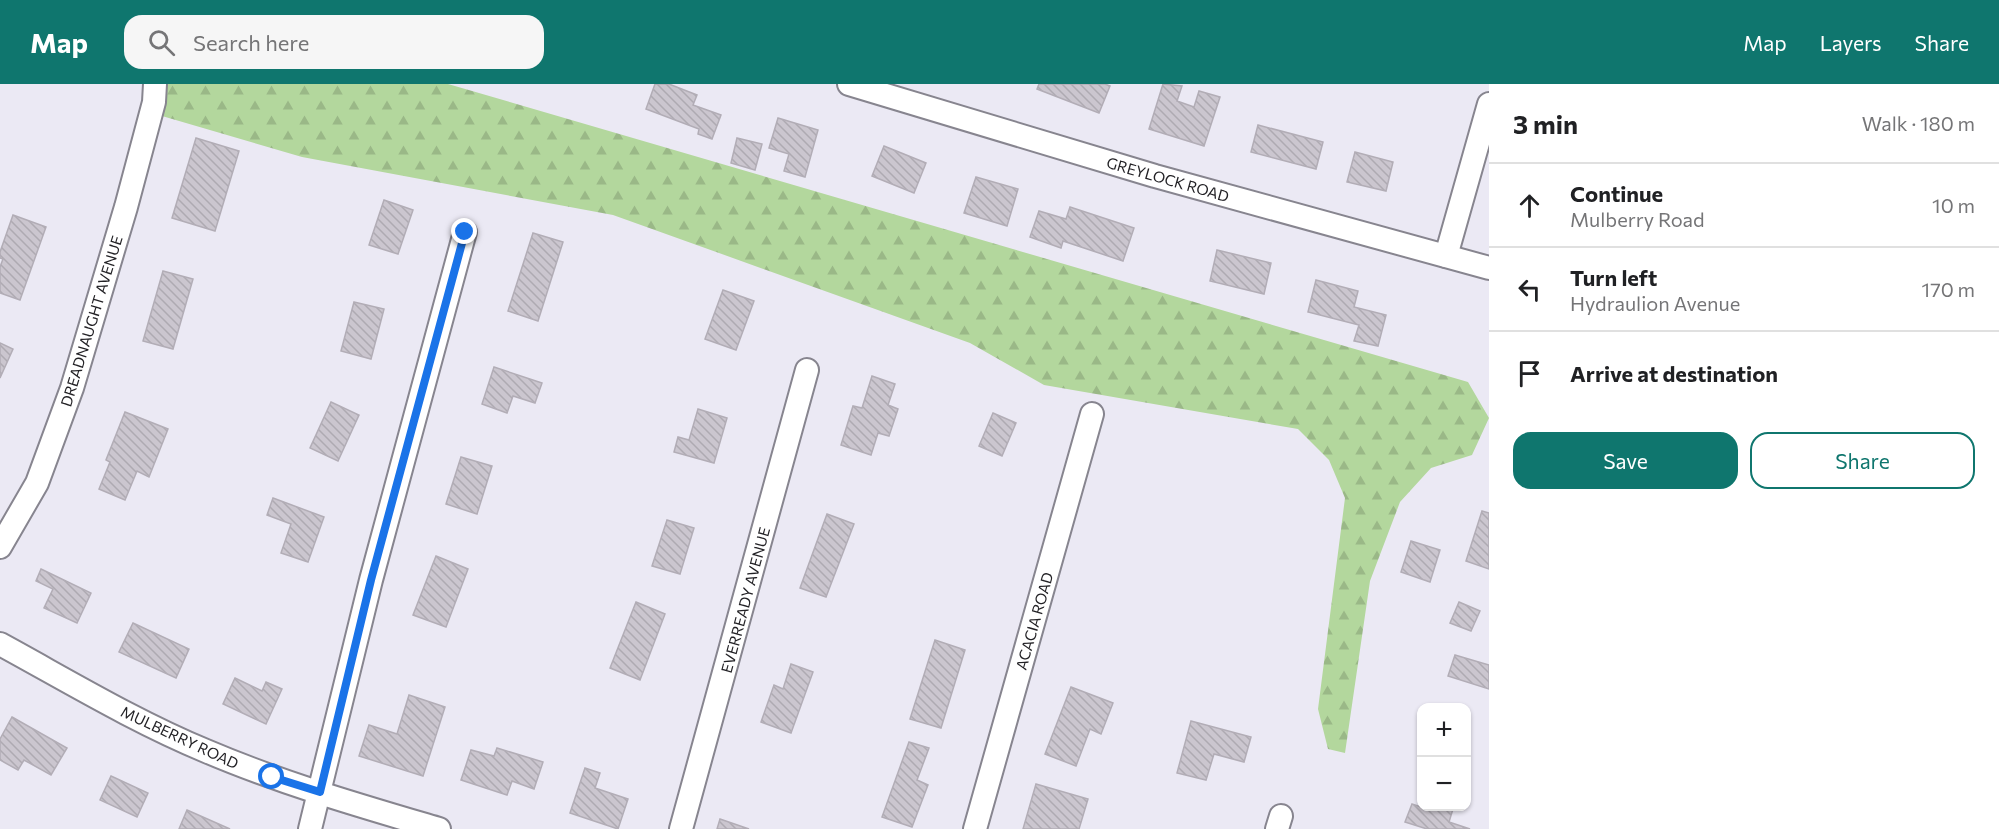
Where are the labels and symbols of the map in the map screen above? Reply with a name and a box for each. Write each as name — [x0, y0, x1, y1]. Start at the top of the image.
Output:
street label: GREYLOCK ROAD — [1105, 153, 1231, 205]
route end — [451, 218, 477, 244]
street label: DREADNAUGHT AVENUE — [56, 233, 126, 409]
street label: EVERREADY AVENUE — [717, 525, 773, 675]
street label: ACACIA ROAD — [1011, 570, 1057, 672]
street label: MULBERRY ROAD — [118, 702, 242, 772]
route start — [258, 763, 284, 789]

